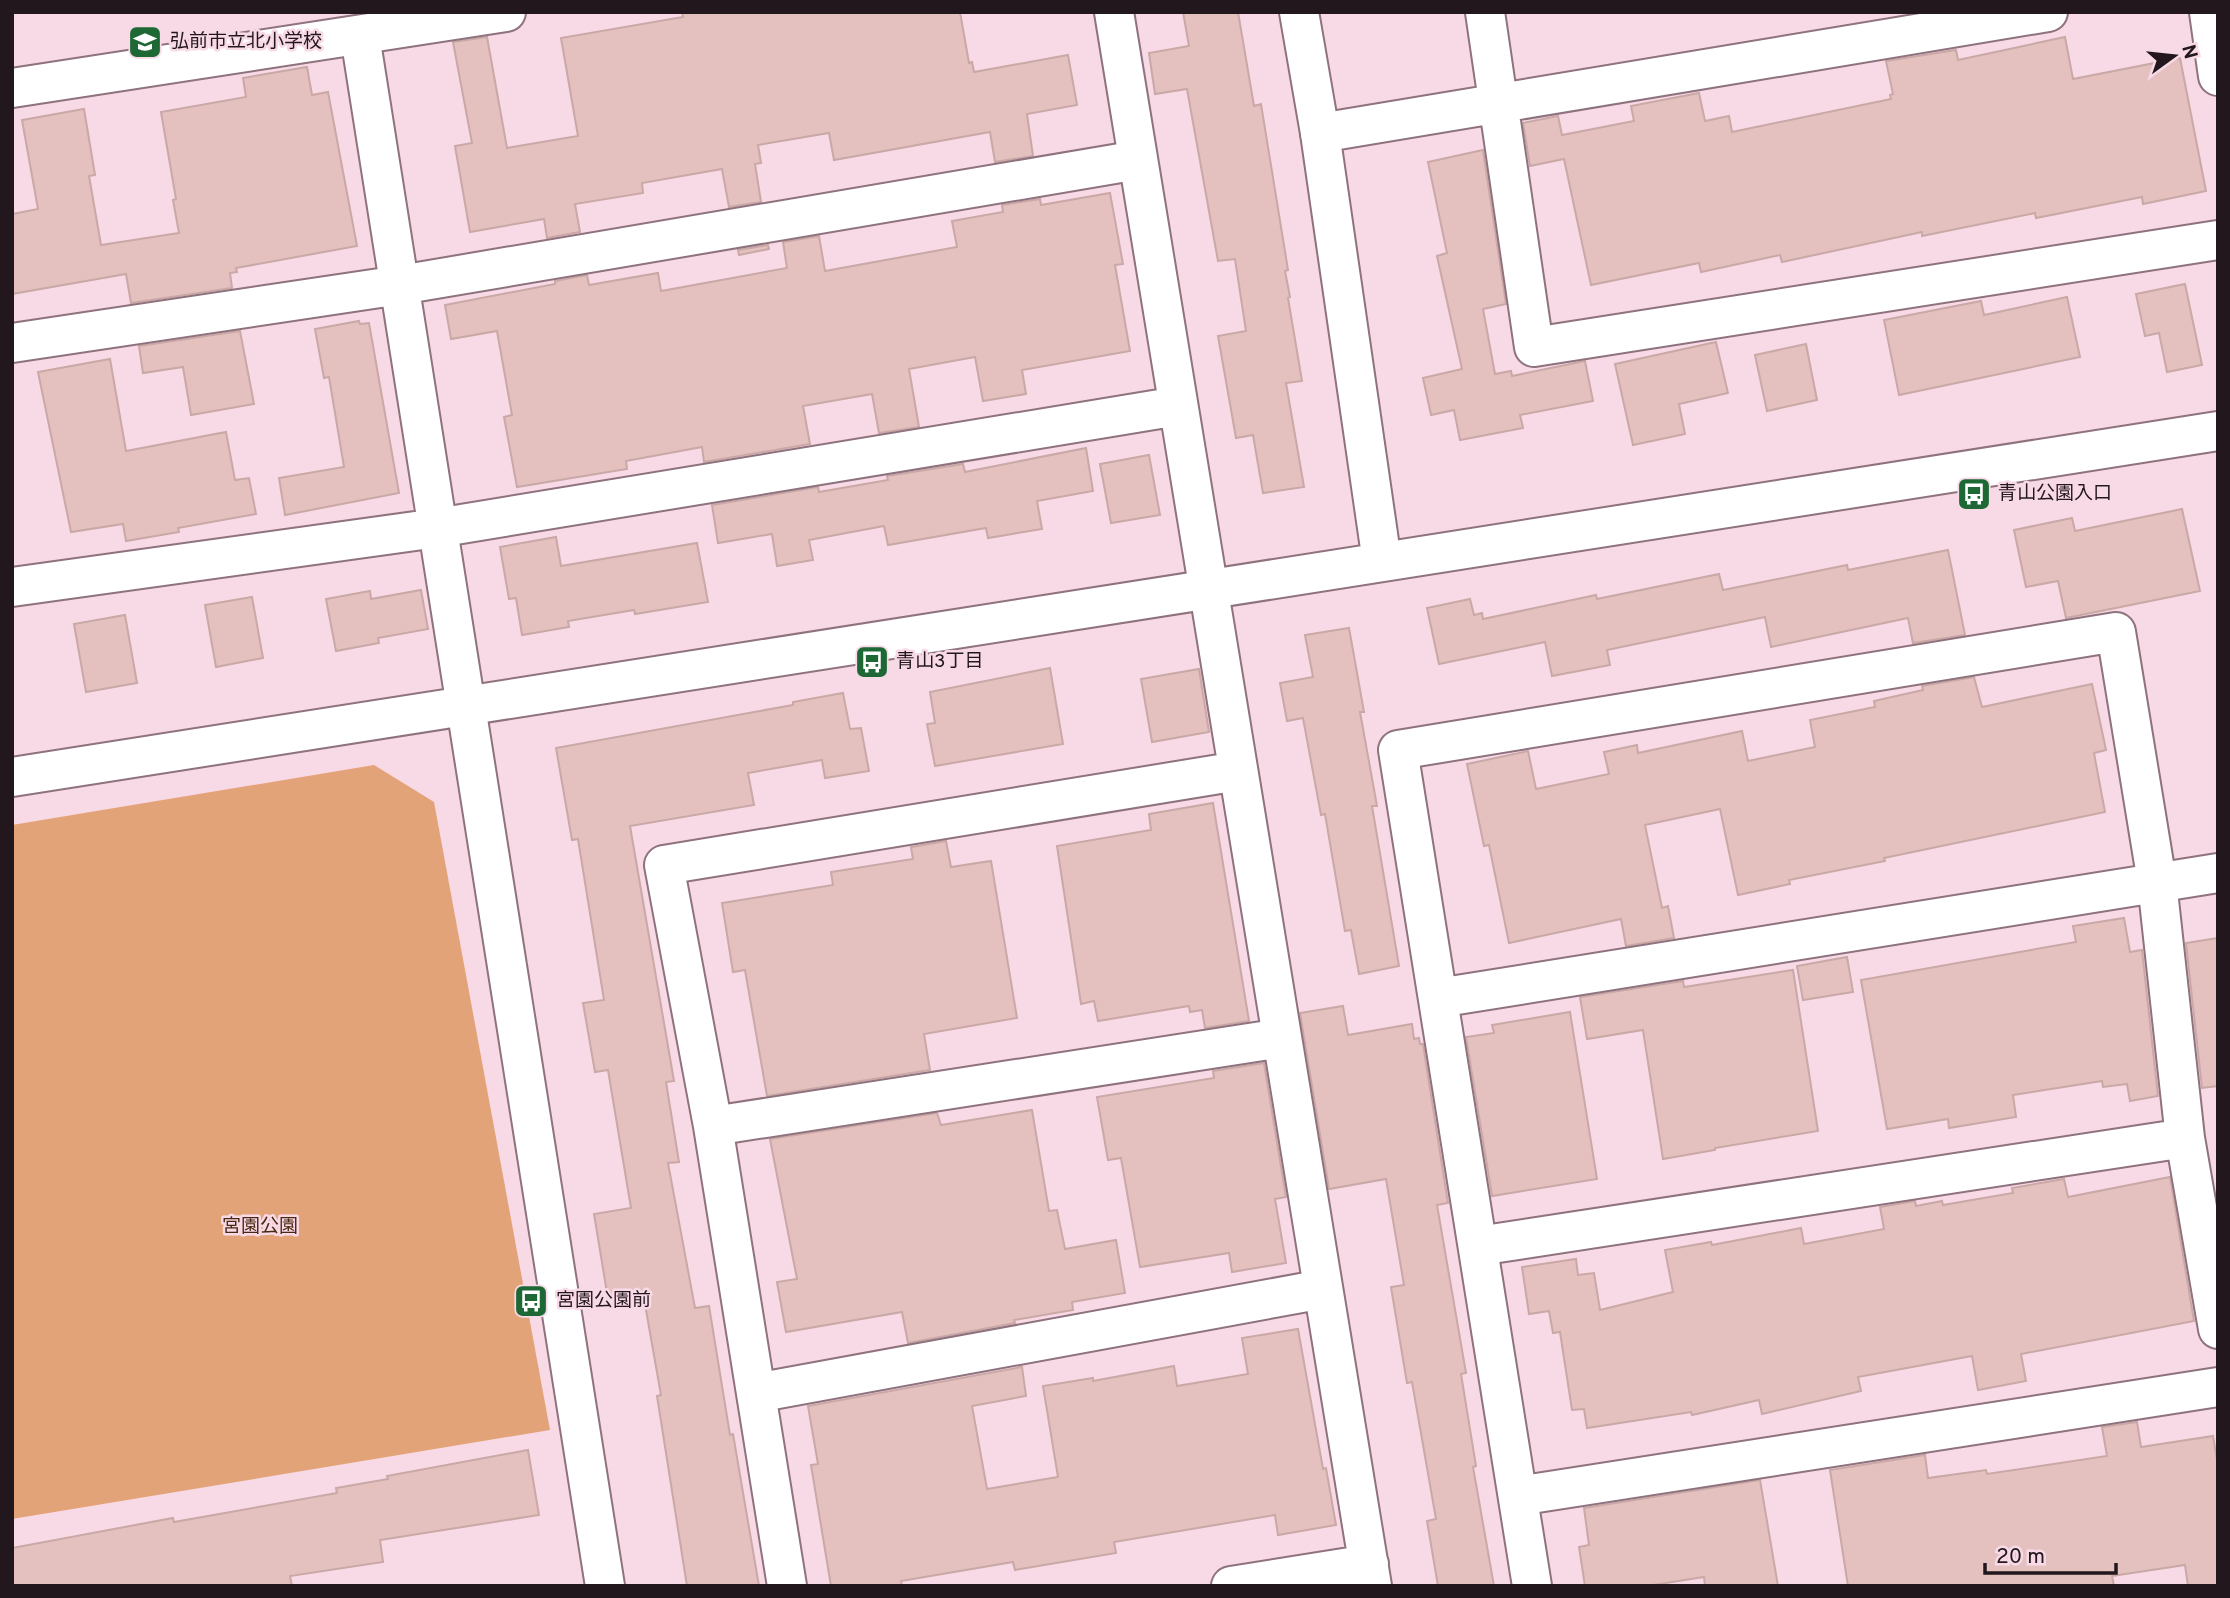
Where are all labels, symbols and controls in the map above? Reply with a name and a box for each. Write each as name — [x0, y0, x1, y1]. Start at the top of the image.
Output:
north arrow — [2139, 21, 2209, 91]
school or university icon: 弘前市立北小学校 — [126, 23, 164, 61]
place label: 弘前市立北小学校 — [170, 30, 322, 54]
text: N — [2175, 42, 2202, 62]
bus stop icon: 青山公園入口 — [1955, 475, 1993, 513]
place label: 青山公園入口 — [1998, 482, 2112, 506]
bus stop icon: 青山3丁目 — [853, 643, 891, 681]
place label: 青山3丁目 — [896, 650, 983, 674]
park label: 宮園公園 — [222, 1215, 298, 1239]
bus stop icon: 宮園公園前 — [512, 1282, 550, 1320]
place label: 宮園公園前 — [556, 1289, 651, 1313]
scale bar — [1985, 1532, 2116, 1576]
text: 20 m — [1996, 1544, 2045, 1571]

